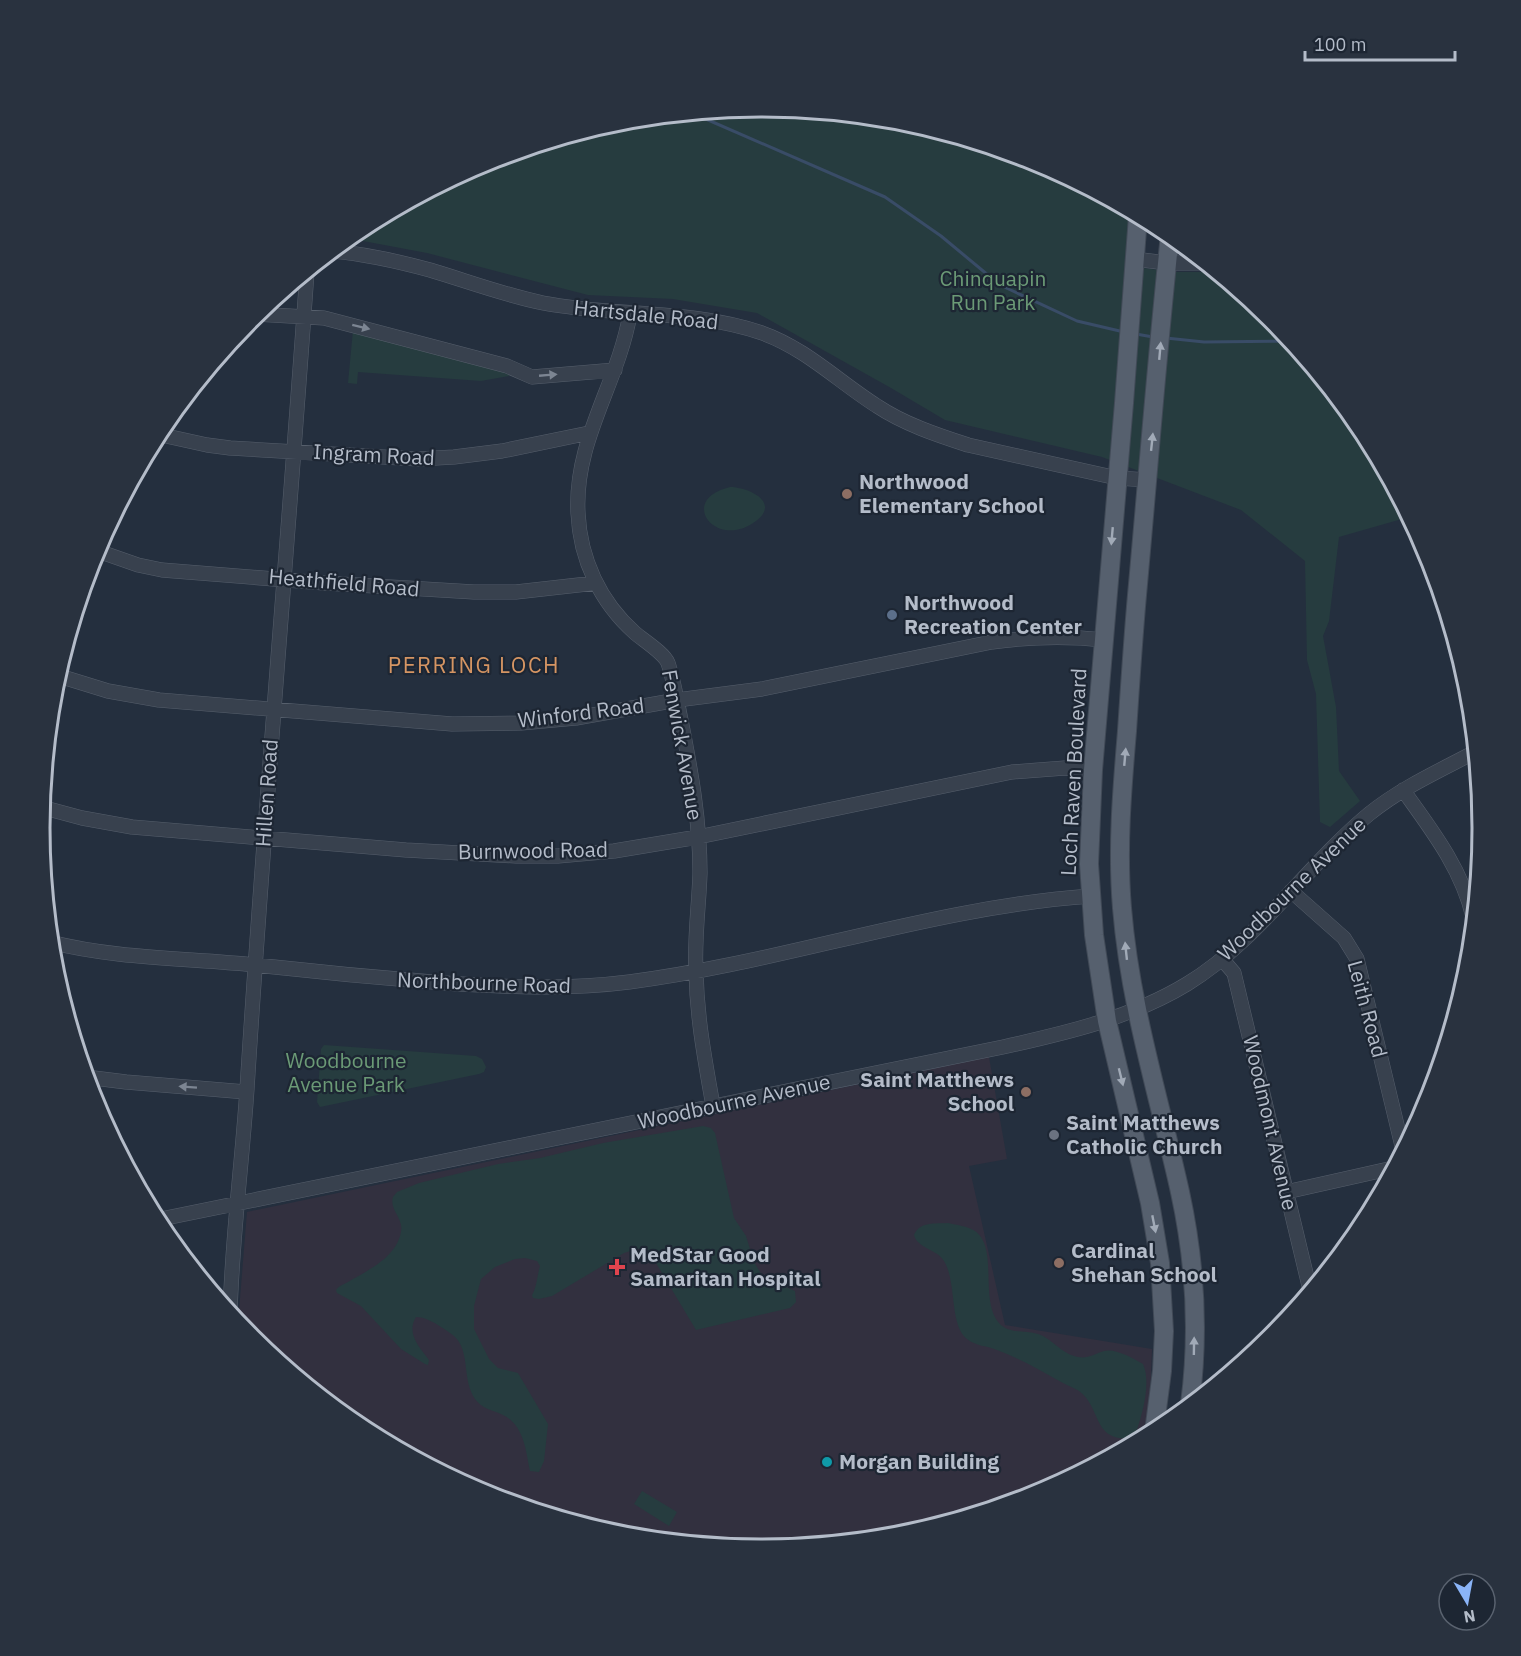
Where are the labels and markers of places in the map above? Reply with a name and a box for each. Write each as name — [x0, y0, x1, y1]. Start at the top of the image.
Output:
place label: Northwood Elementary School — [859, 467, 1044, 519]
marker: Northwood Elementary School — [840, 487, 854, 501]
place label: Northwood Recreation Center — [904, 588, 1083, 640]
marker: Northwood Recreation Center — [885, 608, 899, 622]
place label: Saint Matthews School — [860, 1065, 1014, 1117]
marker: Saint Matthews School — [1019, 1085, 1033, 1099]
place label: Saint Matthews Catholic Church — [1066, 1108, 1223, 1160]
marker: Saint Matthews Catholic Church — [1047, 1128, 1061, 1142]
place label: Cardinal Shehan School — [1071, 1236, 1217, 1288]
place label: MedStar Good Samaritan Hospital — [630, 1240, 821, 1292]
marker: Cardinal Shehan School — [1052, 1256, 1066, 1270]
marker: MedStar Good Samaritan Hospital — [608, 1258, 626, 1276]
place label: Morgan Building — [839, 1447, 999, 1475]
marker: Morgan Building — [820, 1455, 834, 1469]

